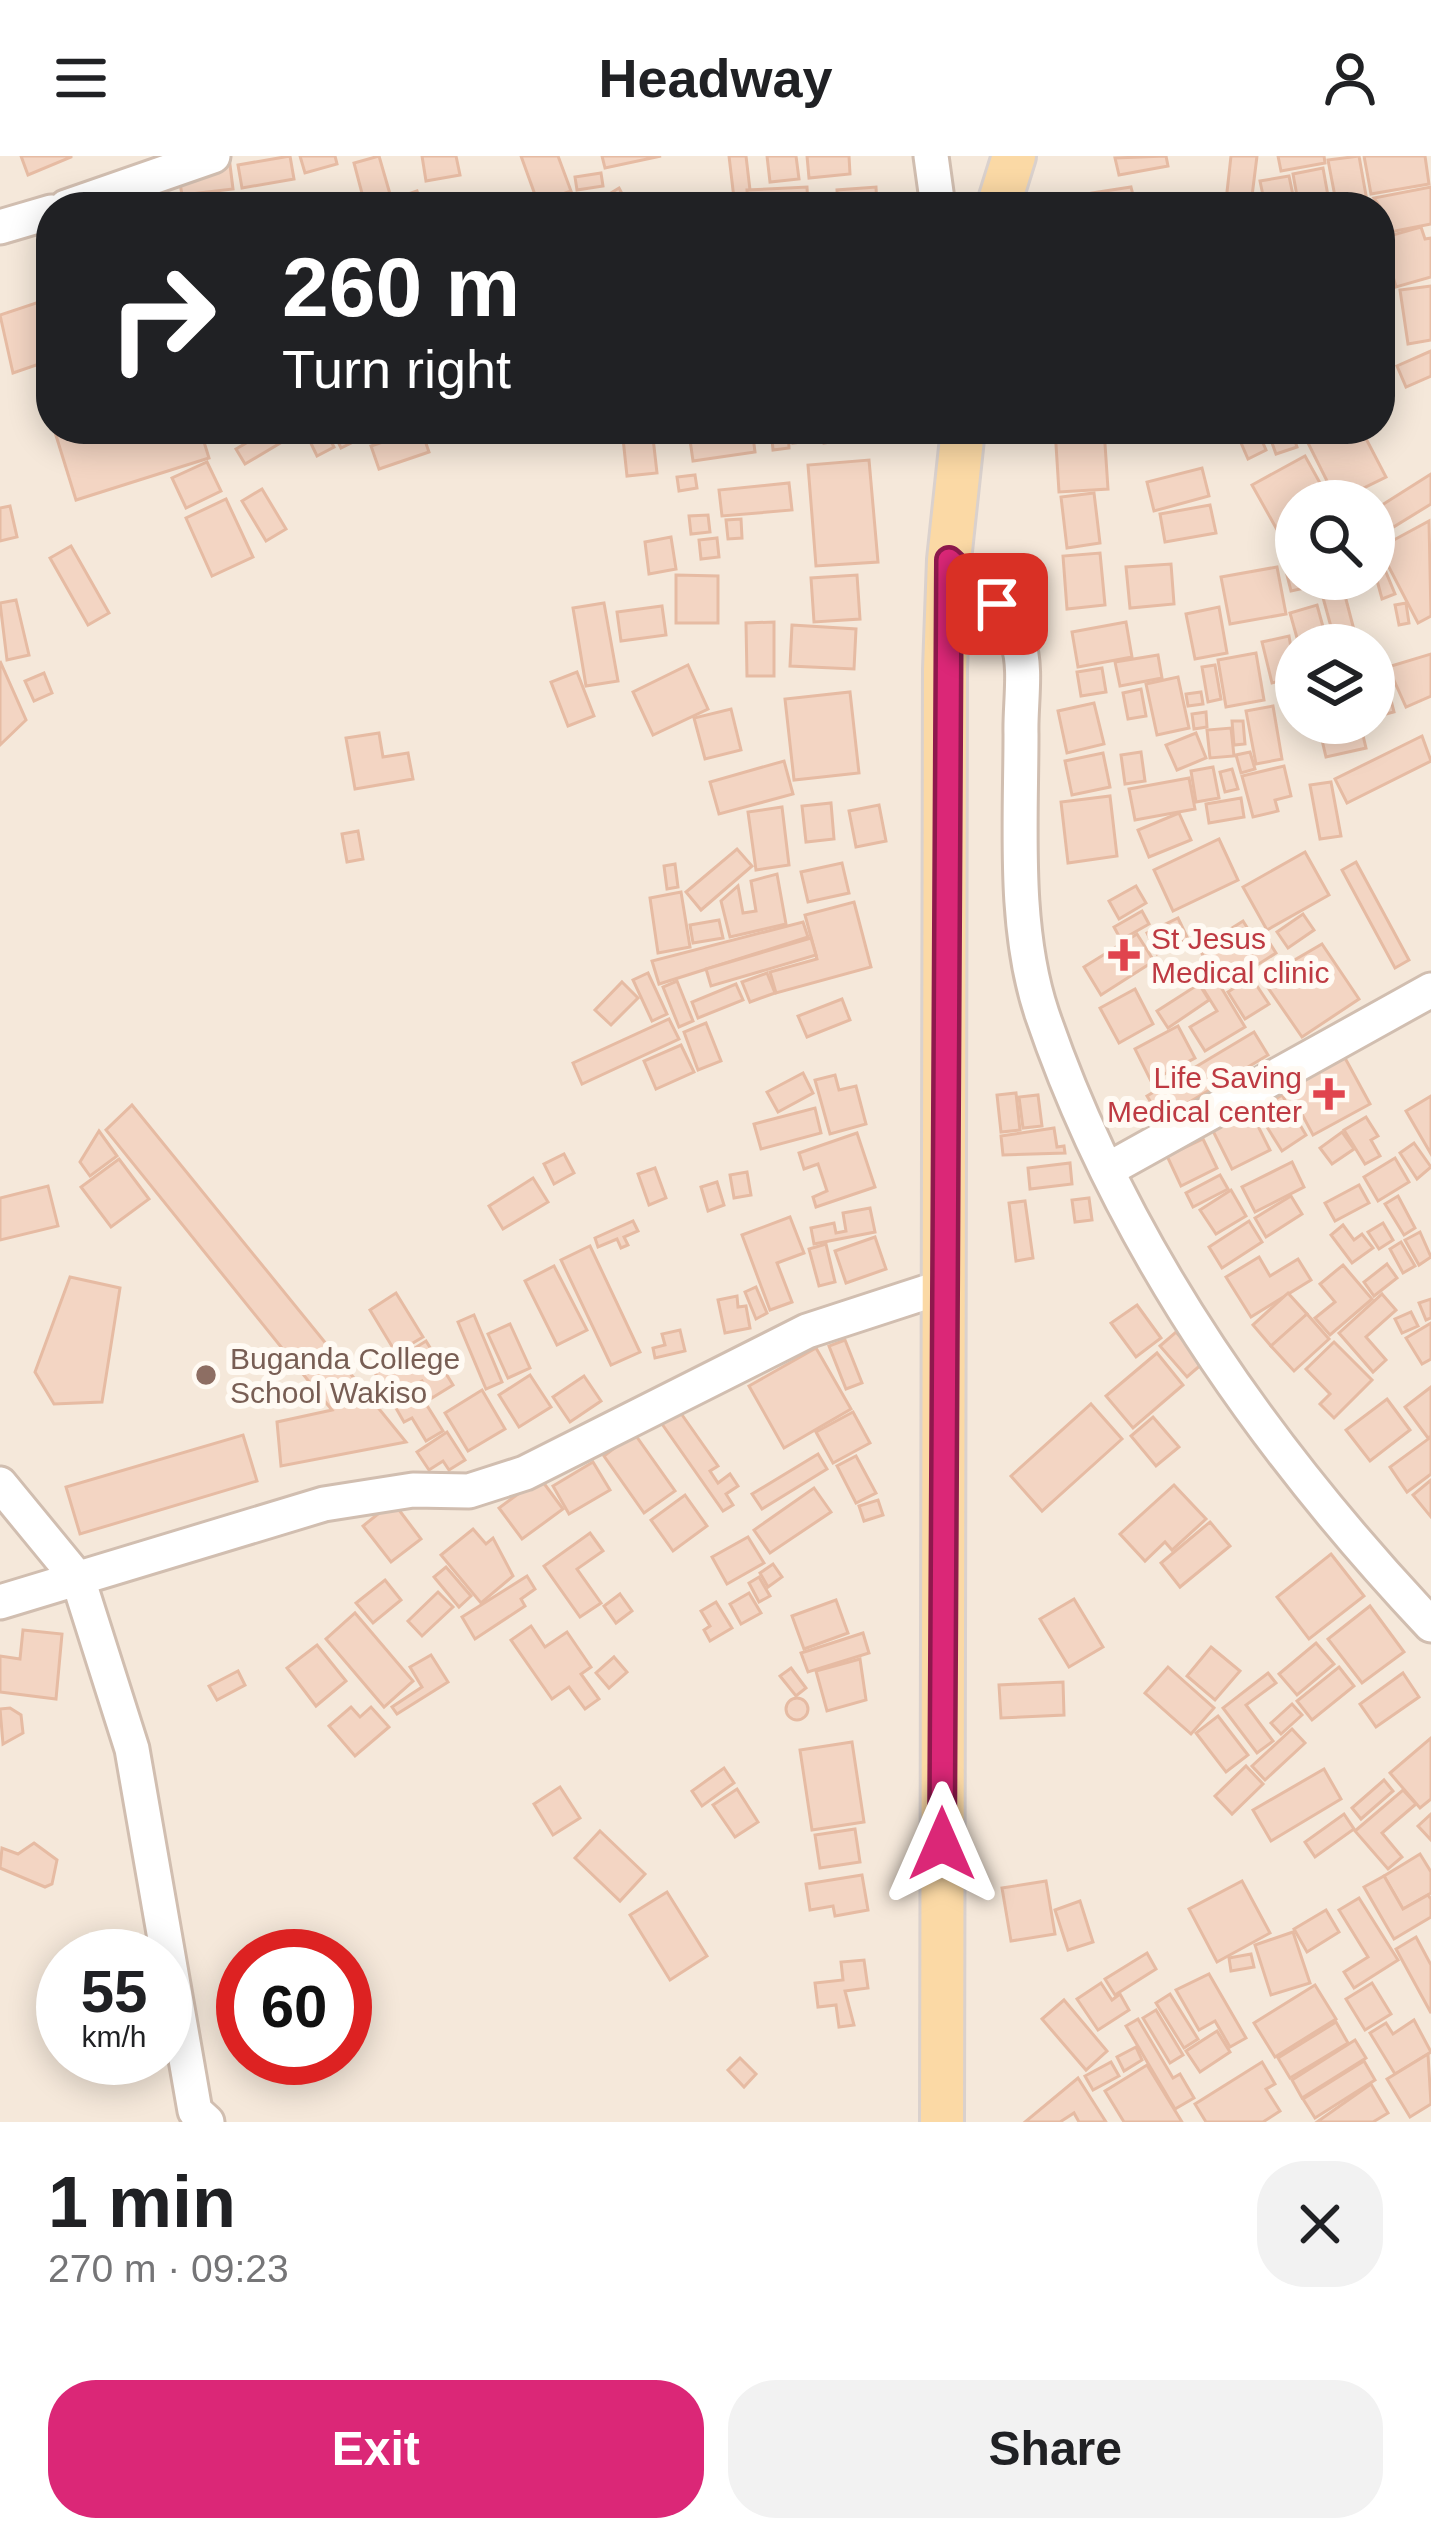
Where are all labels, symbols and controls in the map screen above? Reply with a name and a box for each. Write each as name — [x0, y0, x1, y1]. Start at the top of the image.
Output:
icon: menu — [48, 45, 114, 111]
icon: person — [1317, 45, 1383, 111]
text: Headway — [598, 48, 833, 108]
icon: right — [84, 240, 240, 396]
text: 260 m — [282, 240, 520, 334]
text: Turn right — [282, 339, 511, 399]
map controls — [1275, 480, 1395, 744]
button: search — [1275, 480, 1395, 600]
pin — [946, 553, 1048, 655]
icon: arrive — [964, 571, 1030, 637]
button: layers — [1275, 624, 1395, 744]
place label: St Jesus Medical clinic — [1151, 922, 1329, 989]
marker: St Jesus Medical clinic — [1108, 939, 1140, 971]
place label: Life Saving Medical center — [1107, 1061, 1302, 1128]
marker: Life Saving Medical center — [1313, 1078, 1345, 1110]
place label: Buganda College School Wakiso — [230, 1342, 460, 1409]
marker: Buganda College School Wakiso — [193, 1362, 219, 1388]
position arrow — [879, 1781, 1005, 1907]
speed limit sign: 60 — [216, 1929, 372, 2085]
text: 55 — [81, 1958, 147, 2025]
text: km/h — [81, 2020, 147, 2053]
button: close — [1257, 2161, 1383, 2287]
text: 1 min — [48, 2162, 236, 2242]
text: 270 m · 09:23 — [48, 2247, 289, 2290]
button: Exit — [48, 2380, 704, 2518]
button: Share — [728, 2380, 1383, 2518]

